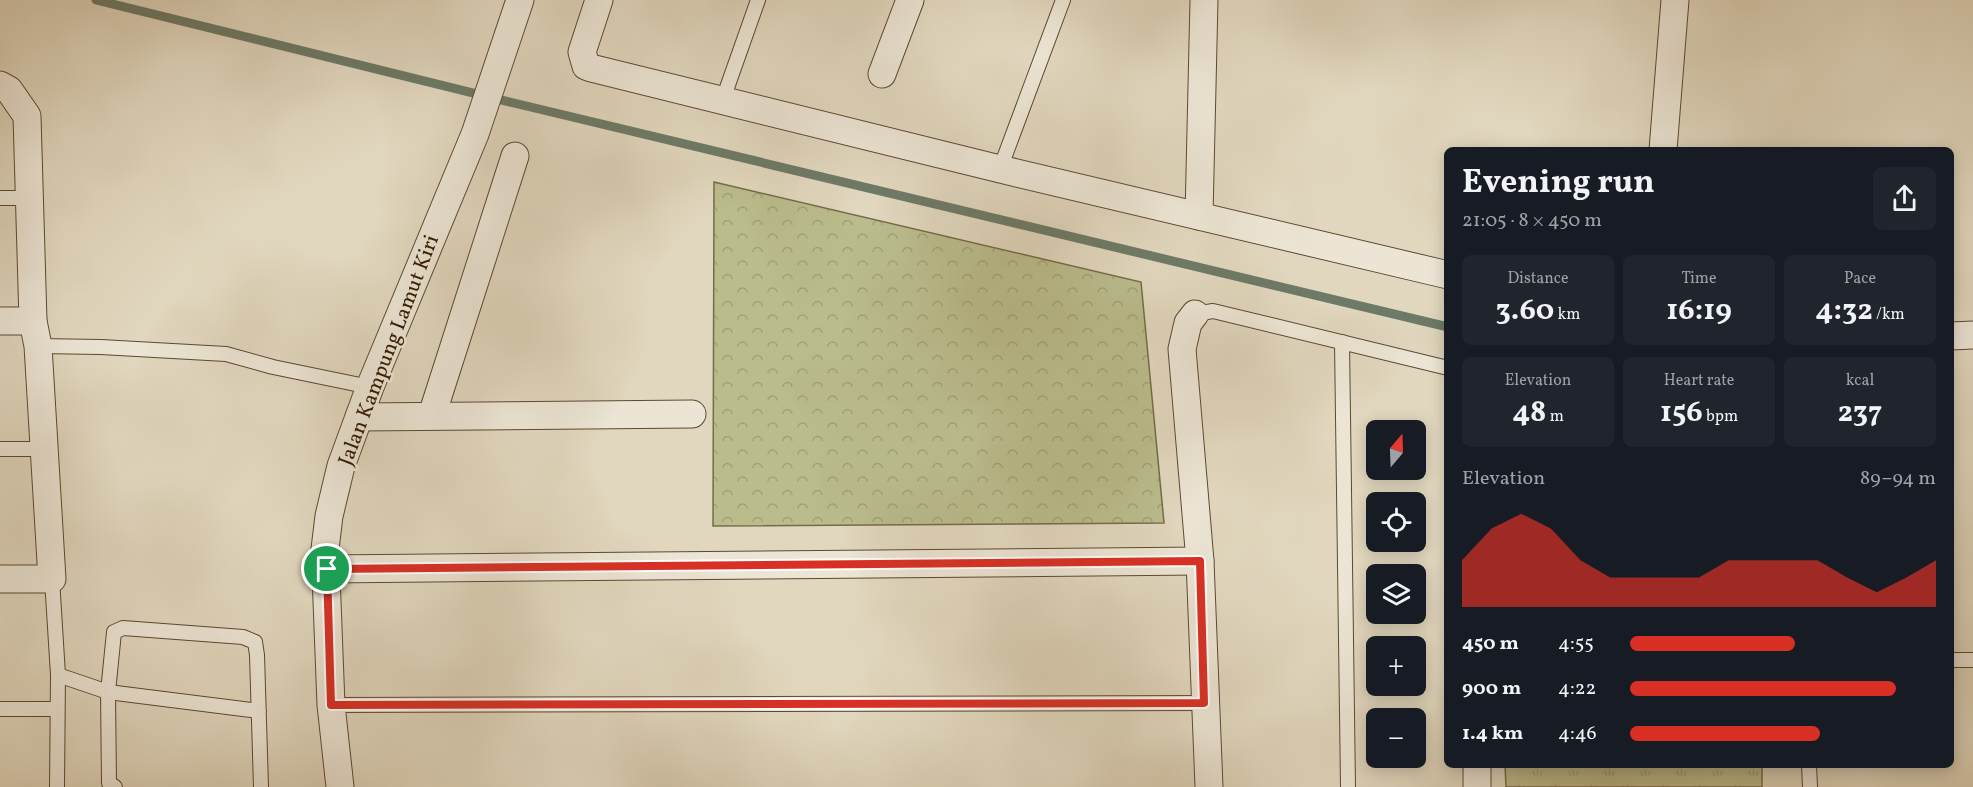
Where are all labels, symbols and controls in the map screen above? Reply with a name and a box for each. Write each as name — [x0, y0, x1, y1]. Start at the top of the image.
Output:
text: Evening run — [1462, 161, 1655, 207]
button: share — [1873, 167, 1936, 230]
text: 21:05 · 8 × 450 m — [1462, 207, 1602, 235]
street label: Jalan Kampung Lamut Kiri — [332, 231, 447, 470]
text: Distance — [1507, 268, 1569, 290]
text: Time — [1681, 268, 1717, 290]
text: Pace — [1844, 268, 1876, 290]
text: 3.60 — [1496, 290, 1554, 332]
text: 16:19 — [1666, 290, 1732, 332]
text: 4:32 — [1815, 290, 1873, 332]
text: km — [1554, 304, 1580, 326]
text: /km — [1873, 304, 1905, 326]
text: Elevation — [1505, 370, 1571, 392]
text: Heart rate — [1664, 370, 1734, 392]
text: kcal — [1846, 370, 1874, 392]
text: 48 — [1512, 392, 1546, 434]
text: 156 — [1660, 392, 1703, 434]
text: 237 — [1838, 392, 1882, 434]
text: m — [1546, 406, 1564, 428]
text: bpm — [1703, 406, 1738, 428]
north arrow — [1366, 420, 1426, 480]
map controls — [1366, 420, 1426, 768]
text: Elevation — [1462, 465, 1545, 493]
text: 89–94 m — [1860, 465, 1936, 493]
button: locate — [1366, 492, 1426, 552]
pin — [301, 543, 352, 594]
icon: arrive — [310, 552, 343, 585]
button: layers — [1366, 564, 1426, 624]
text: 450 m — [1462, 630, 1519, 658]
text: 4:55 — [1558, 630, 1594, 658]
button: + — [1366, 636, 1426, 696]
text: 900 m — [1462, 675, 1521, 703]
text: 4:22 — [1558, 675, 1596, 703]
button: − — [1366, 708, 1426, 768]
text: 1.4 km — [1462, 720, 1523, 748]
text: 4:46 — [1558, 720, 1597, 748]

